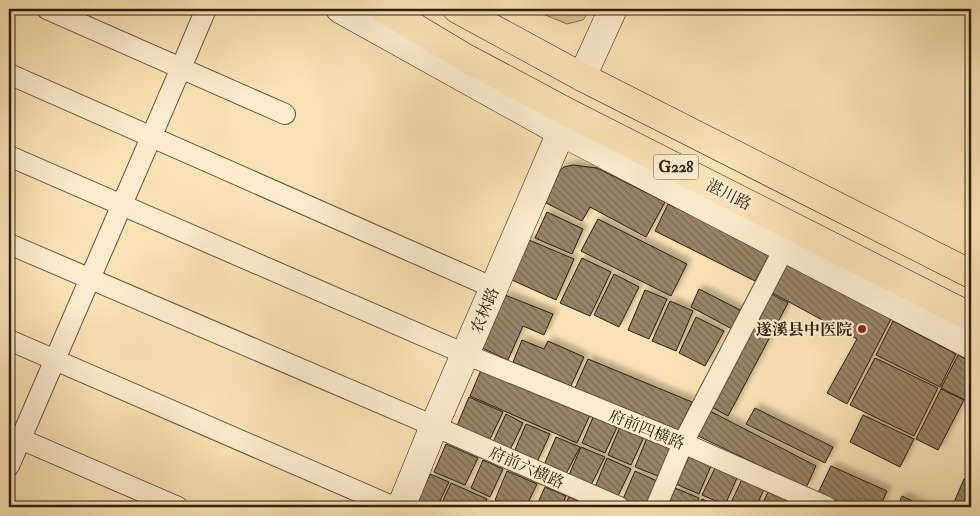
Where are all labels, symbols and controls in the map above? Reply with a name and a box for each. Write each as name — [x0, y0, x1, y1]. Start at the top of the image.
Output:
road number: G228 — [654, 154, 698, 180]
street label: 湛川路 — [703, 175, 754, 215]
street label: 农林路 — [466, 284, 504, 336]
place label: 遂溪县中医院 — [756, 320, 852, 340]
marker: 遂溪县中医院 — [856, 323, 868, 335]
street label: 府前四横路 — [606, 406, 687, 454]
street label: 府前六横路 — [486, 443, 567, 493]

